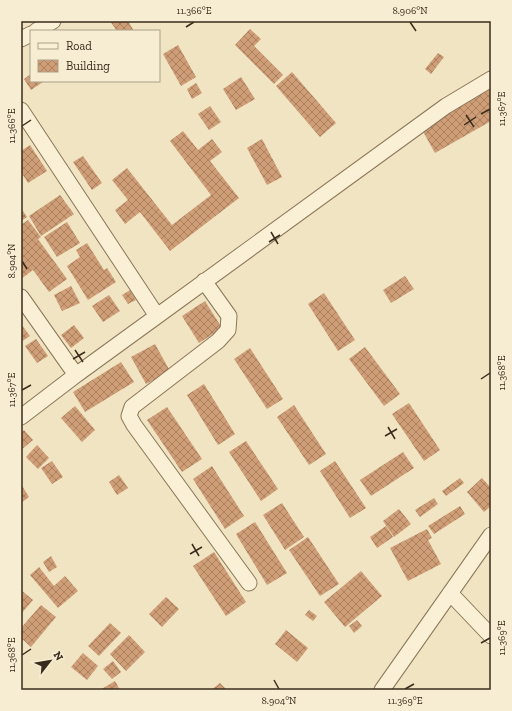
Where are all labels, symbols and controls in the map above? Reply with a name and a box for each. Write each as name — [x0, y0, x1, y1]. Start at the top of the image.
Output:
text: 11.366°E — [176, 5, 212, 17]
text: 8.906°N — [392, 5, 428, 17]
legend — [30, 30, 160, 82]
text: Road — [66, 39, 92, 53]
text: Building — [66, 59, 110, 73]
text: 11.367°E — [496, 92, 508, 126]
text: 11.366°E — [6, 108, 18, 144]
text: 8.904°N — [6, 243, 18, 278]
text: 11.368°E — [496, 355, 508, 391]
text: 11.367°E — [6, 373, 18, 407]
text: 11.369°E — [496, 620, 508, 656]
text: 11.368°E — [6, 637, 18, 673]
north arrow — [30, 641, 70, 681]
text: N — [50, 649, 66, 664]
text: 8.904°N — [262, 695, 297, 707]
text: 11.369°E — [387, 695, 423, 707]

